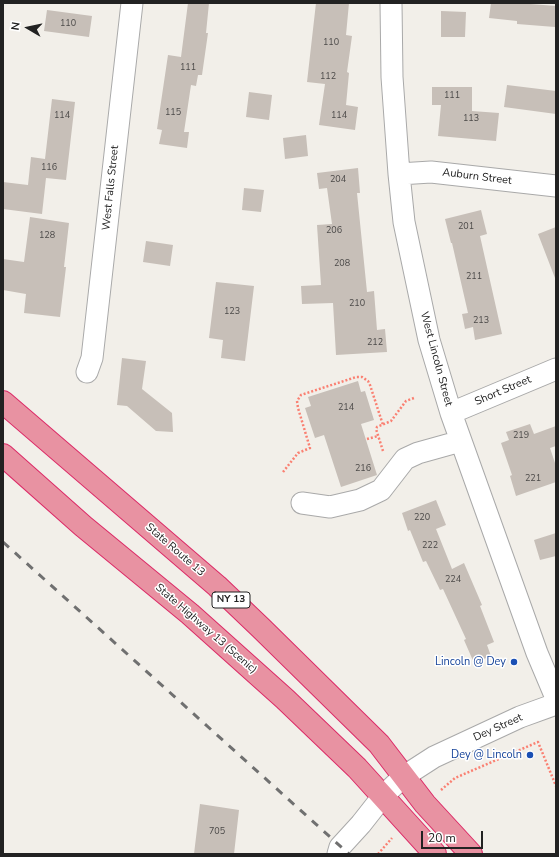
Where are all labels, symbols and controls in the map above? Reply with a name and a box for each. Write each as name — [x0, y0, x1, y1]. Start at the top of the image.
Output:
north arrow — [8, 8, 48, 48]
house number: 110 — [60, 19, 76, 29]
text: N — [8, 21, 24, 31]
house number: 110 — [323, 38, 339, 48]
house number: 111 — [180, 63, 196, 73]
house number: 112 — [320, 72, 336, 82]
house number: 111 — [444, 91, 460, 101]
house number: 115 — [165, 108, 181, 118]
house number: 114 — [54, 111, 70, 121]
house number: 114 — [331, 111, 347, 121]
house number: 113 — [463, 114, 479, 124]
street label: West Falls Street — [100, 145, 122, 231]
house number: 116 — [41, 163, 57, 173]
street label: Auburn Street — [442, 166, 512, 188]
house number: 204 — [330, 175, 346, 185]
house number: 201 — [458, 222, 474, 232]
house number: 206 — [326, 226, 342, 236]
house number: 128 — [39, 231, 55, 241]
house number: 208 — [334, 259, 350, 269]
house number: 211 — [466, 272, 482, 282]
house number: 210 — [349, 299, 365, 309]
house number: 123 — [224, 307, 240, 317]
street label: West Lincoln Street — [417, 310, 455, 408]
house number: 213 — [473, 316, 489, 326]
house number: 212 — [367, 338, 383, 348]
street label: Short Street — [473, 373, 533, 409]
house number: 214 — [338, 403, 354, 413]
house number: 219 — [513, 431, 529, 441]
house number: 216 — [355, 464, 371, 474]
house number: 221 — [525, 474, 541, 484]
house number: 220 — [414, 513, 430, 523]
street label: State Route 13 — [143, 521, 207, 579]
house number: 222 — [422, 541, 438, 551]
house number: 224 — [445, 575, 461, 585]
street label: State Highway 13 (Scenic) — [152, 581, 260, 677]
road number: NY 13 — [212, 592, 250, 608]
place label: Lincoln @ Dey — [435, 655, 506, 669]
marker: Lincoln @ Dey — [509, 657, 519, 667]
street label: Dey Street — [471, 711, 525, 745]
place label: Dey @ Lincoln — [451, 748, 522, 762]
marker: Dey @ Lincoln — [525, 750, 535, 760]
scale bar — [423, 823, 485, 849]
house number: 705 — [209, 827, 225, 837]
text: 20 m — [428, 830, 456, 846]

